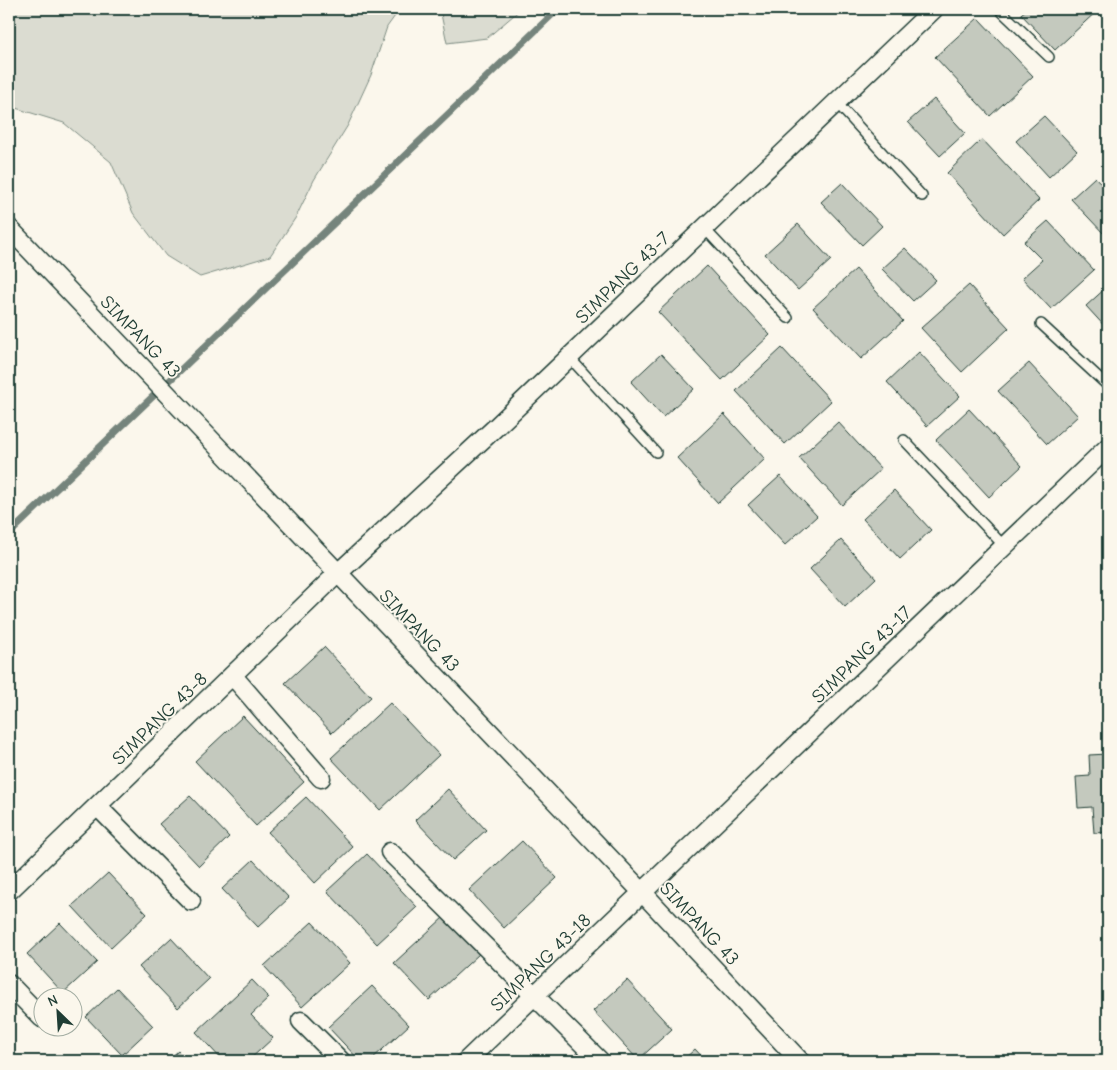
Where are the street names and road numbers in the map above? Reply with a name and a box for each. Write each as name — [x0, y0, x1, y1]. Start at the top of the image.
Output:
street label: SIMPANG 43-7 — [571, 227, 674, 328]
street label: SIMPANG 43 — [96, 291, 185, 382]
street label: SIMPANG 43 — [375, 585, 464, 676]
street label: SIMPANG 43-17 — [807, 602, 916, 708]
street label: SIMPANG 43-8 — [108, 668, 212, 770]
street label: SIMPANG 43 — [655, 877, 743, 970]
street label: SIMPANG 43-18 — [486, 909, 595, 1016]

